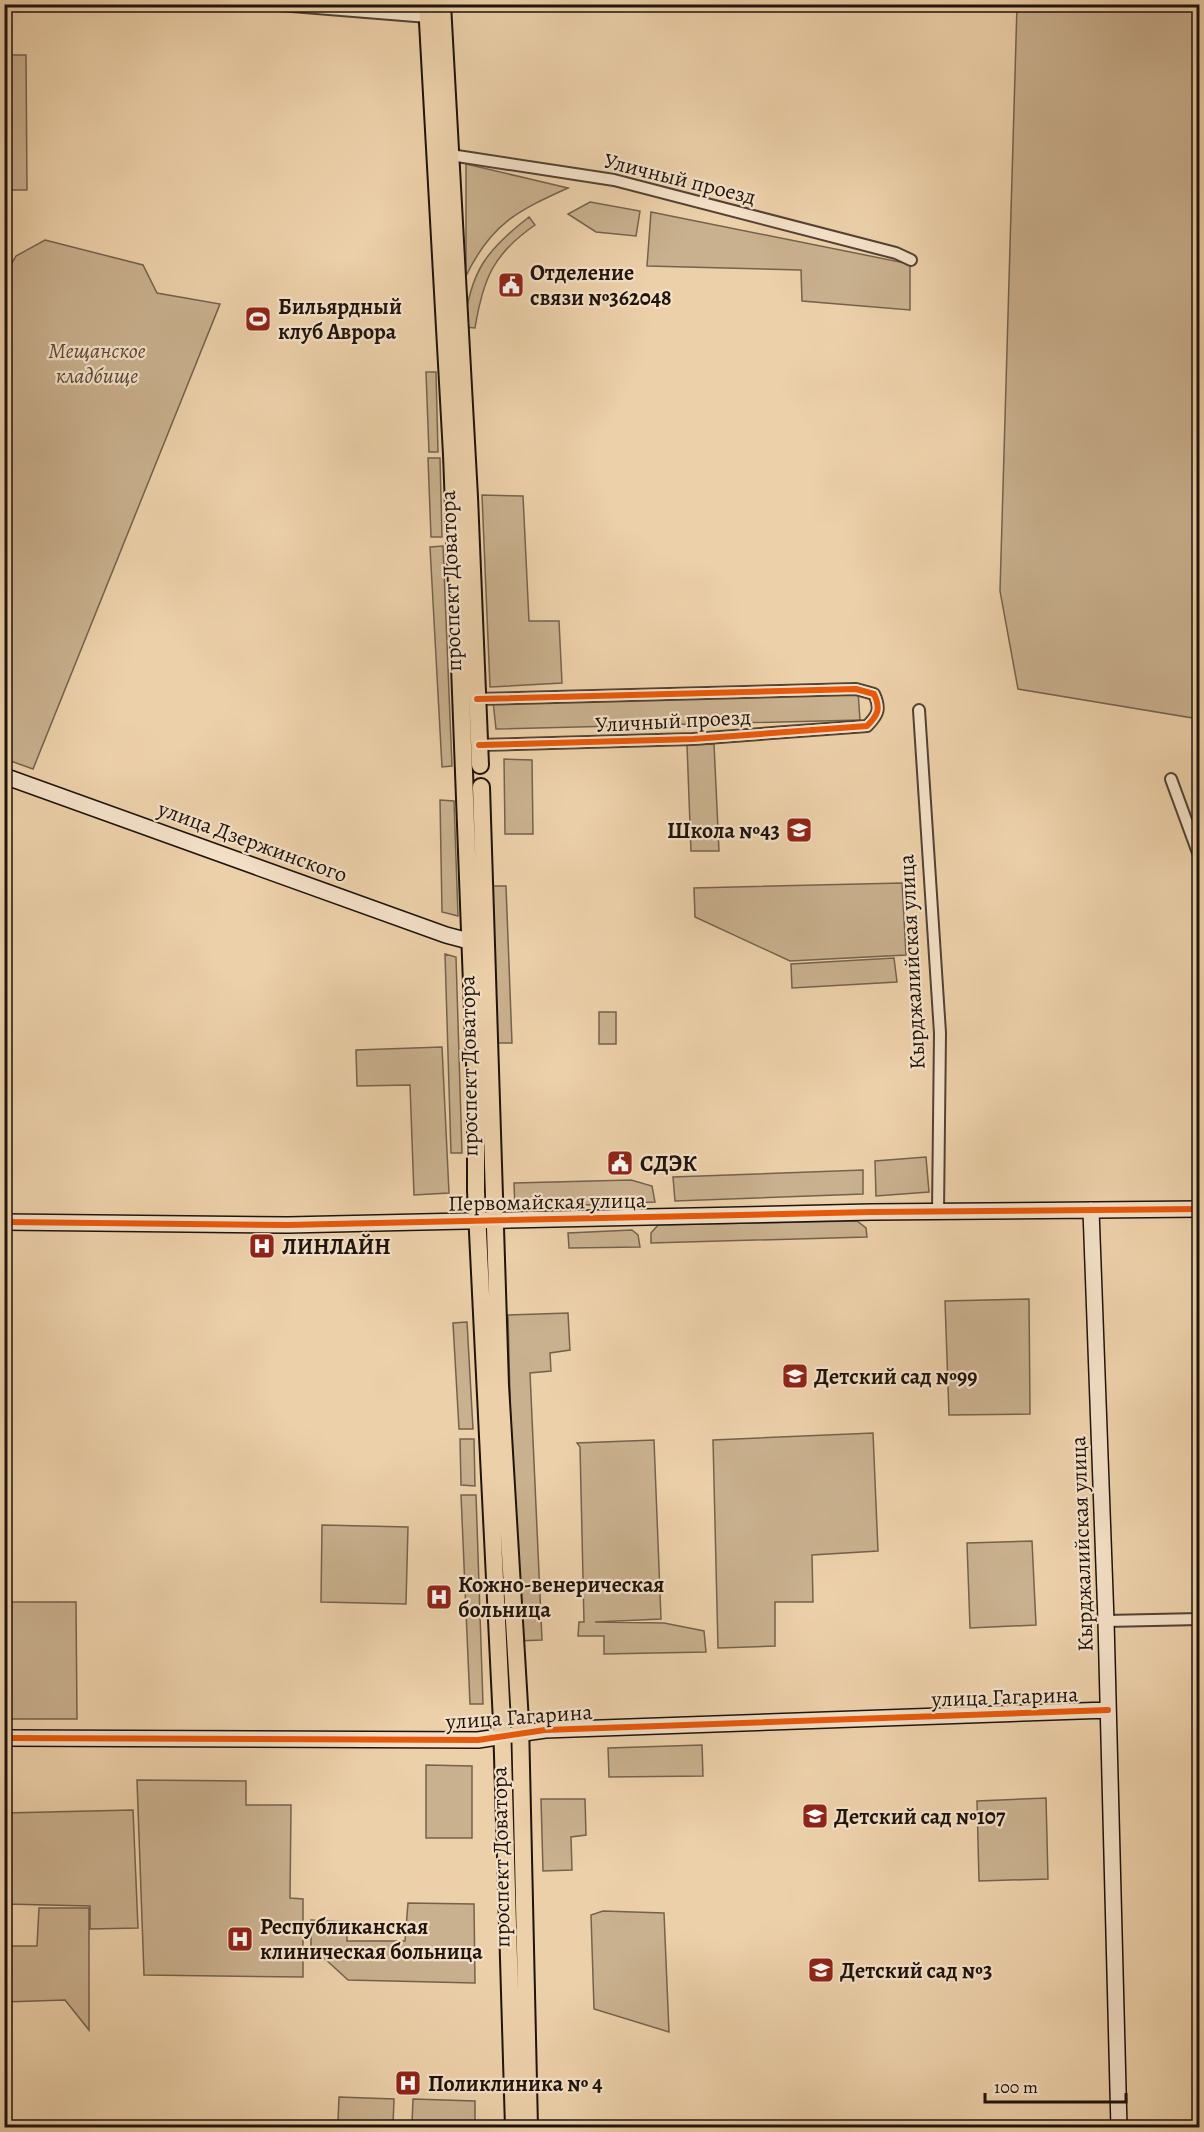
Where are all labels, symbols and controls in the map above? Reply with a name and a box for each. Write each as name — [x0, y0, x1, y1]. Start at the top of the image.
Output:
street label: Уличный проезд — [600, 146, 759, 212]
place label: Отделение связи №362048 — [530, 258, 672, 313]
public building icon: Отделение связи №362048 — [496, 270, 526, 300]
place label: Бильярдный клуб Аврора — [278, 292, 402, 347]
sports icon: Бильярдный клуб Аврора — [243, 304, 273, 334]
park label: Мещанское кладбище — [48, 336, 146, 391]
street label: проспект Доватора — [433, 489, 469, 672]
street label: Уличный проезд — [594, 702, 752, 740]
street label: улица Дзержинского — [153, 793, 351, 890]
school or university icon: Школа №43 — [784, 815, 814, 845]
place label: Школа №43 — [667, 816, 780, 846]
street label: Кырджалийская улица — [891, 853, 933, 1071]
street label: проспект Доватора — [452, 974, 486, 1157]
public building icon: СДЭК — [605, 1148, 635, 1178]
place label: СДЭК — [640, 1149, 697, 1179]
street label: Первомайская улица — [448, 1185, 647, 1219]
hospital icon: ЛИНЛАЙН — [247, 1231, 277, 1261]
place label: ЛИНЛАЙН — [282, 1232, 391, 1262]
school or university icon: Детский сад №99 — [780, 1361, 810, 1391]
place label: Детский сад №99 — [814, 1362, 977, 1392]
street label: Кырджалийская улица — [1063, 1435, 1101, 1652]
place label: Кожно-венерическая больница — [458, 1570, 664, 1625]
hospital icon: Кожно-венерическая больница — [424, 1582, 454, 1612]
street label: улица Гагарина — [930, 1679, 1080, 1715]
street label: улица Гагарина — [444, 1697, 594, 1737]
street label: проспект Доватора — [484, 1765, 518, 1948]
school or university icon: Детский сад №107 — [800, 1801, 830, 1831]
place label: Детский сад №107 — [834, 1802, 1006, 1832]
place label: Республиканская клиническая больница — [260, 1912, 483, 1967]
hospital icon: Республиканская клиническая больница — [225, 1924, 255, 1954]
school or university icon: Детский сад №3 — [806, 1955, 836, 1985]
place label: Детский сад №3 — [840, 1956, 992, 1986]
scale bar — [985, 2066, 1126, 2104]
hospital icon: Поликлиника № 4 — [393, 2068, 423, 2098]
place label: Поликлиника № 4 — [428, 2069, 603, 2099]
text: 100 m — [994, 2075, 1038, 2099]

